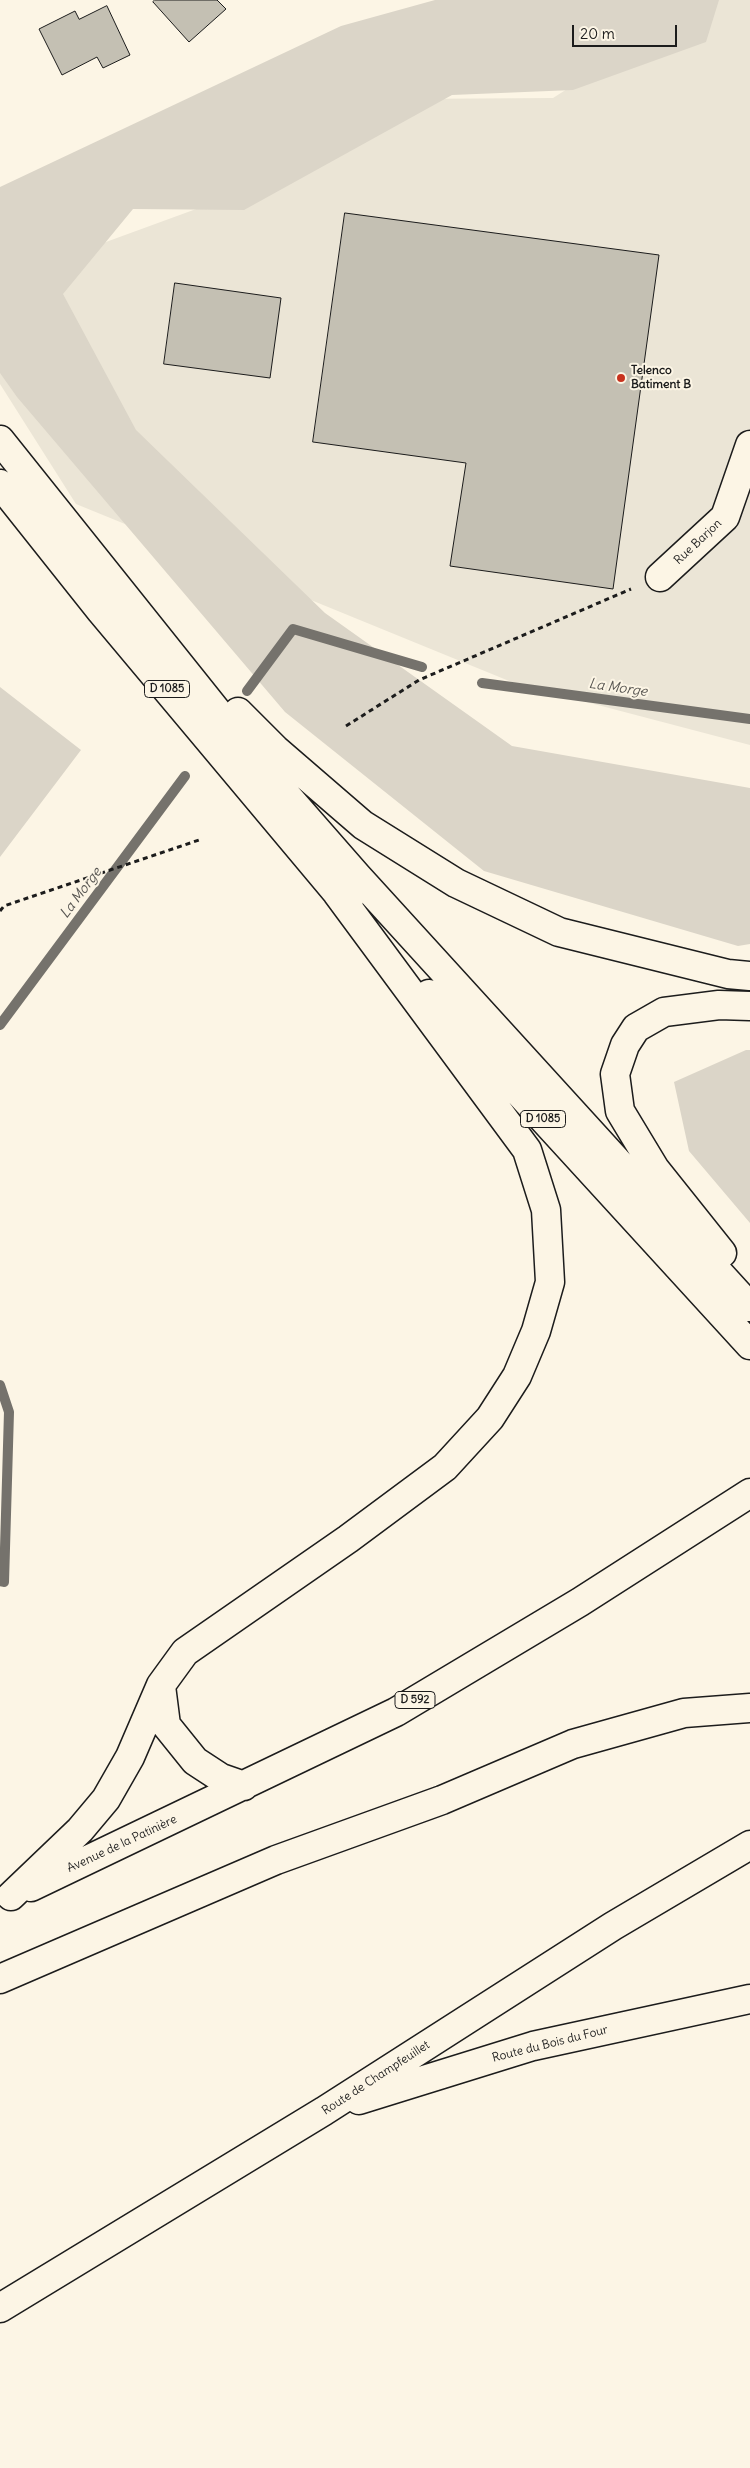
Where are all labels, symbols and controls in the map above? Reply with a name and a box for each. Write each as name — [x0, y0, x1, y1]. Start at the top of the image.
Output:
scale bar — [575, 15, 680, 47]
text: 20 m — [580, 24, 615, 43]
place label: Telenco Batiment B — [631, 364, 691, 392]
marker: Telenco Batiment B — [615, 372, 627, 384]
street label: Rue Barjon — [671, 516, 725, 568]
water label: La Morge — [588, 676, 648, 700]
road number: D 1085 — [144, 681, 190, 698]
water label: La Morge — [57, 864, 105, 922]
road number: D 1085 — [520, 1110, 566, 1128]
road number: D 592 — [395, 1692, 435, 1708]
street label: Avenue de la Patinière — [65, 1812, 179, 1876]
street label: Route du Bois du Four — [491, 2023, 609, 2065]
street label: Route de Champfeuillet — [319, 2038, 433, 2118]

